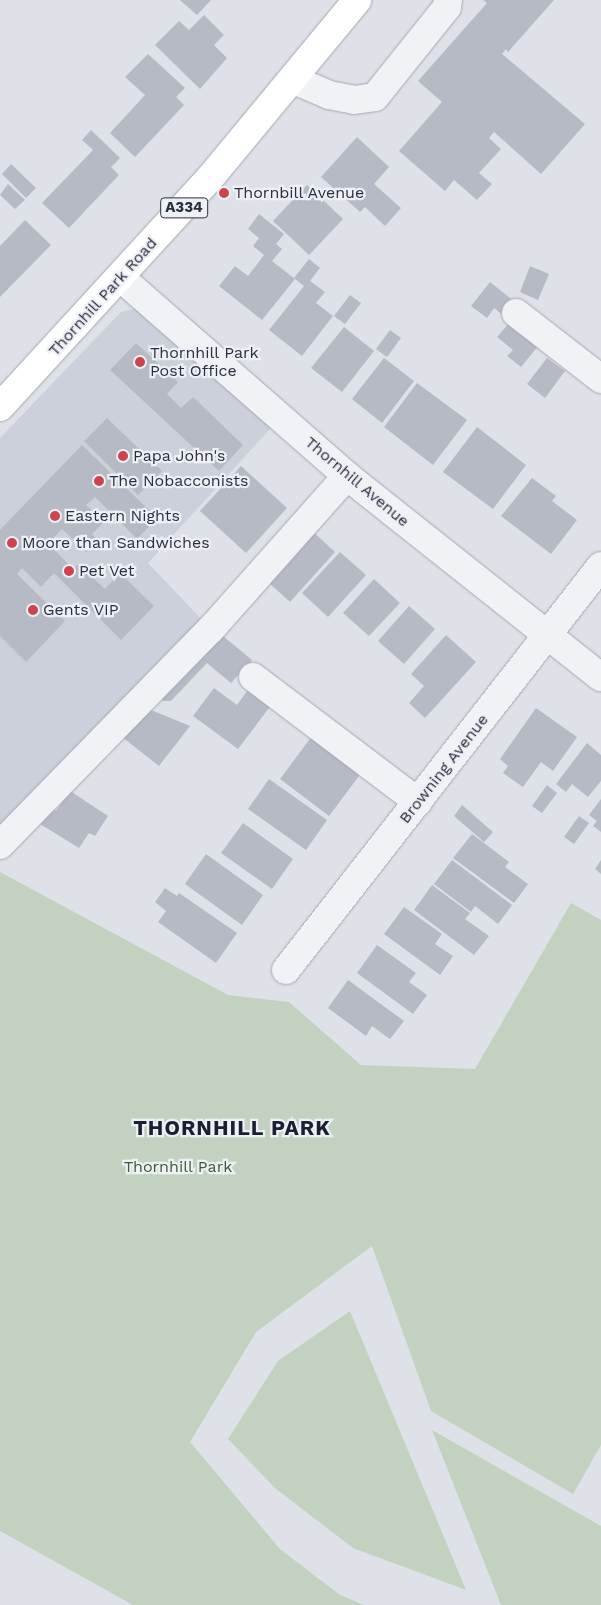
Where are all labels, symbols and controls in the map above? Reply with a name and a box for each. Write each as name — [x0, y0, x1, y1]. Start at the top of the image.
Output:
place label: Thornbill Avenue — [234, 183, 365, 203]
marker: Thornbill Avenue — [218, 187, 230, 199]
road number: A334 — [159, 196, 209, 220]
street label: Thornhill Park Road — [44, 233, 162, 361]
place label: Thornhill Park Post Office — [150, 343, 259, 381]
marker: Thornhill Park Post Office — [134, 356, 146, 368]
street label: Thornhill Avenue — [301, 432, 413, 532]
place label: Papa John's — [133, 446, 226, 466]
marker: Papa John's — [117, 450, 129, 462]
place label: The Nobacconists — [109, 471, 248, 491]
marker: The Nobacconists — [93, 475, 105, 487]
place label: Eastern Nights — [65, 506, 180, 526]
marker: Eastern Nights — [49, 510, 61, 522]
place label: Moore than Sandwiches — [22, 533, 210, 553]
marker: Moore than Sandwiches — [6, 537, 18, 549]
place label: Pet Vet — [79, 561, 135, 581]
marker: Pet Vet — [63, 565, 75, 577]
place label: Gents VIP — [43, 600, 119, 620]
marker: Gents VIP — [27, 604, 39, 616]
street label: Browning Avenue — [395, 710, 493, 828]
district label: THORNHILL PARK — [131, 1115, 333, 1141]
park label: Thornhill Park — [123, 1157, 233, 1177]

